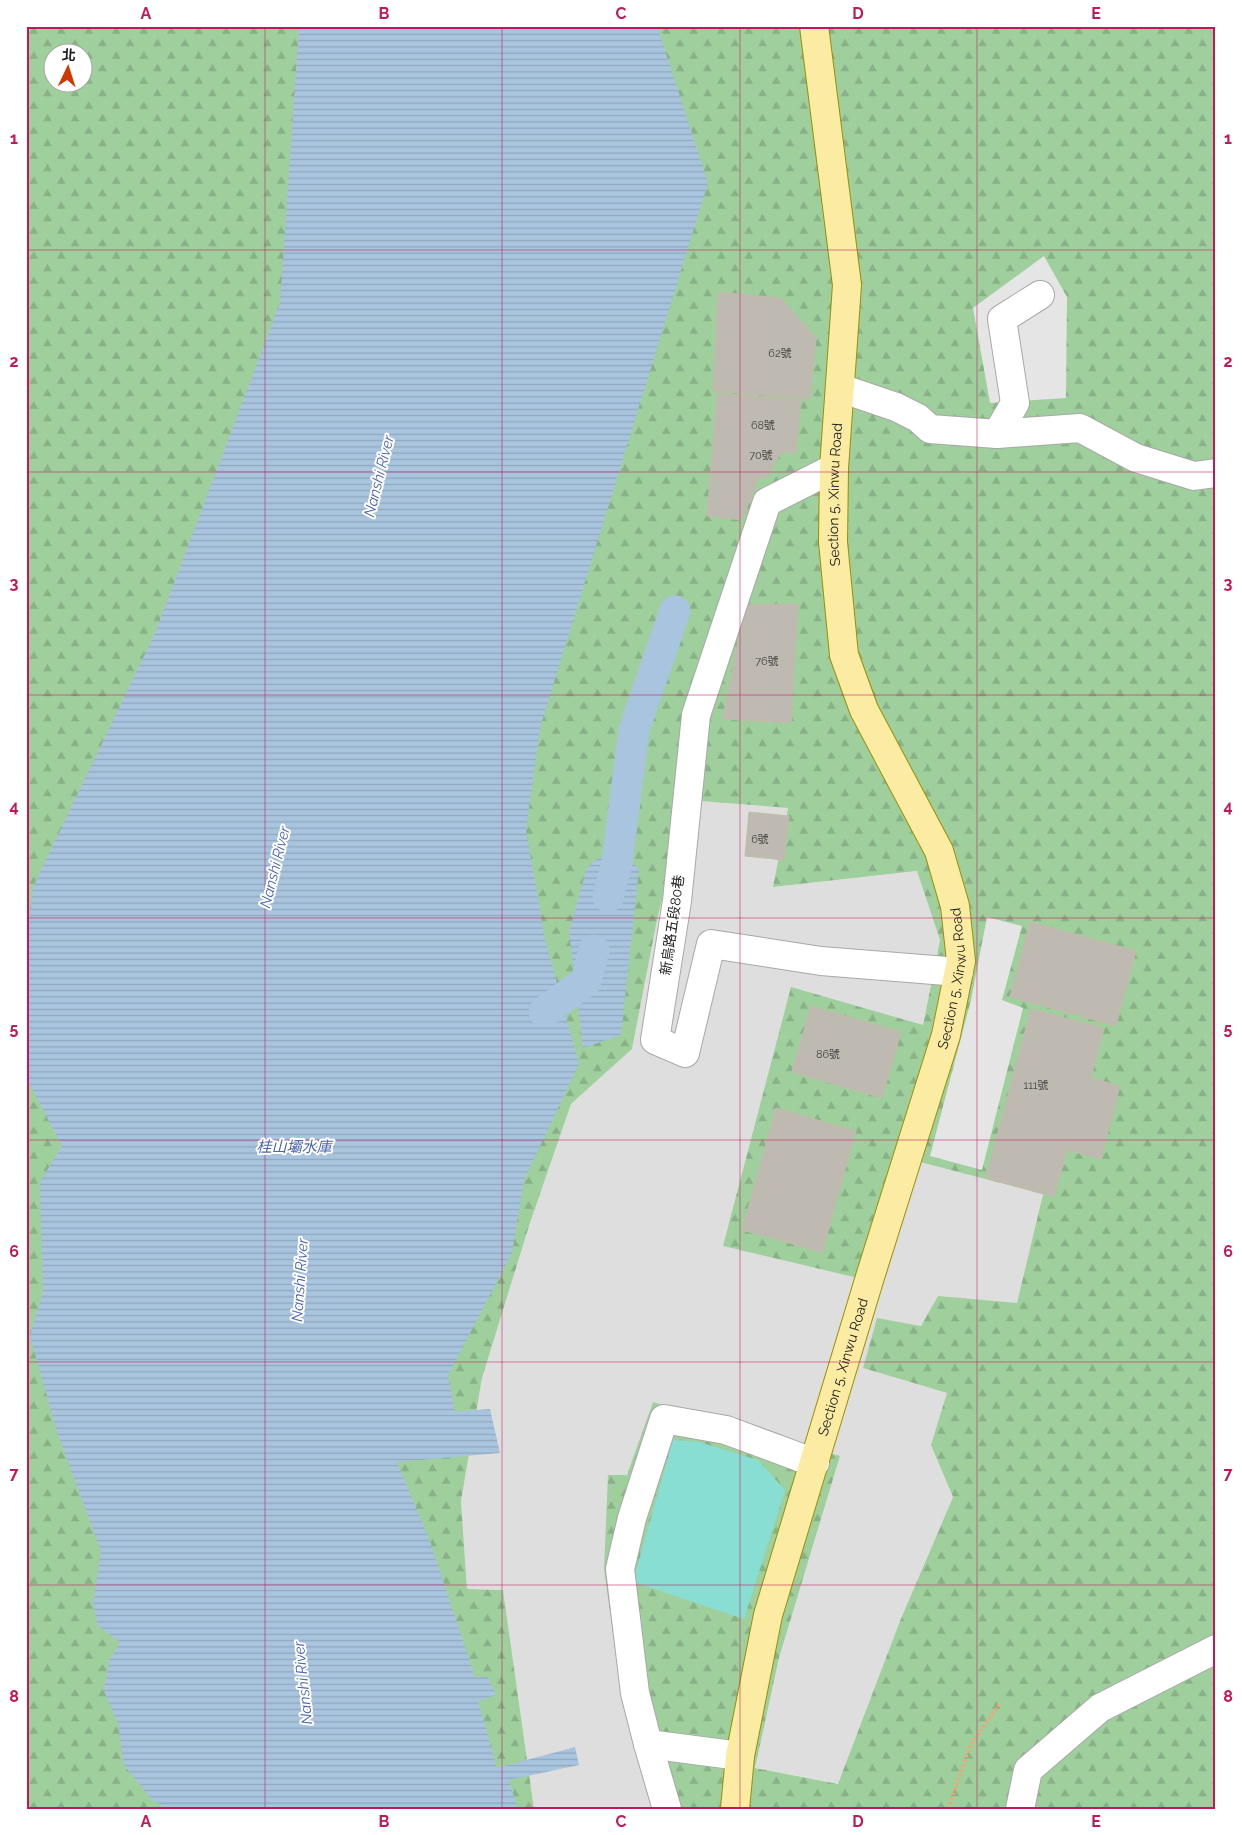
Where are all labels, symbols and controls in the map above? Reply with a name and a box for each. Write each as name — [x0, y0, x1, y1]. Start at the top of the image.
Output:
text: A — [141, 4, 152, 23]
text: B — [379, 4, 390, 23]
text: C — [616, 4, 627, 23]
text: D — [852, 4, 864, 23]
text: E — [1091, 4, 1101, 23]
north arrow — [42, 42, 92, 92]
text: 北 — [61, 47, 76, 64]
text: 1 — [10, 129, 18, 148]
text: 1 — [1224, 129, 1232, 148]
house number: 62號 — [768, 347, 792, 360]
text: 2 — [9, 352, 19, 371]
text: 2 — [1223, 352, 1233, 371]
house number: 68號 — [751, 419, 775, 432]
street label: Section 5, Xinwu Road — [825, 422, 845, 567]
water label: Nanshi River — [360, 432, 398, 519]
house number: 70號 — [749, 449, 773, 462]
text: 3 — [10, 574, 19, 593]
text: 3 — [1224, 574, 1233, 593]
house number: 76號 — [755, 655, 779, 668]
text: 4 — [9, 797, 19, 816]
text: 4 — [1223, 797, 1233, 816]
water label: Nanshi River — [256, 823, 294, 910]
house number: 6號 — [751, 833, 769, 846]
street label: 新烏路五段80巷 — [657, 874, 687, 976]
street label: Section 5, Xinwu Road — [934, 907, 969, 1051]
text: 5 — [10, 1019, 19, 1038]
text: 5 — [1224, 1019, 1233, 1038]
house number: 86號 — [816, 1048, 840, 1061]
house number: 111號 — [1023, 1079, 1049, 1092]
water label: 桂山壩水庫 — [256, 1138, 334, 1156]
water label: Nanshi River — [288, 1237, 312, 1322]
text: 6 — [9, 1242, 19, 1261]
text: 6 — [1223, 1242, 1233, 1261]
street label: Section 5, Xinwu Road — [814, 1296, 871, 1438]
text: 7 — [10, 1464, 19, 1483]
text: 7 — [1224, 1464, 1233, 1483]
water label: Nanshi River — [290, 1640, 316, 1726]
text: 8 — [9, 1687, 19, 1706]
text: 8 — [1223, 1687, 1233, 1706]
text: A — [141, 1812, 152, 1831]
text: B — [379, 1812, 390, 1831]
text: C — [616, 1812, 627, 1831]
text: D — [852, 1812, 864, 1831]
text: E — [1091, 1812, 1101, 1831]

